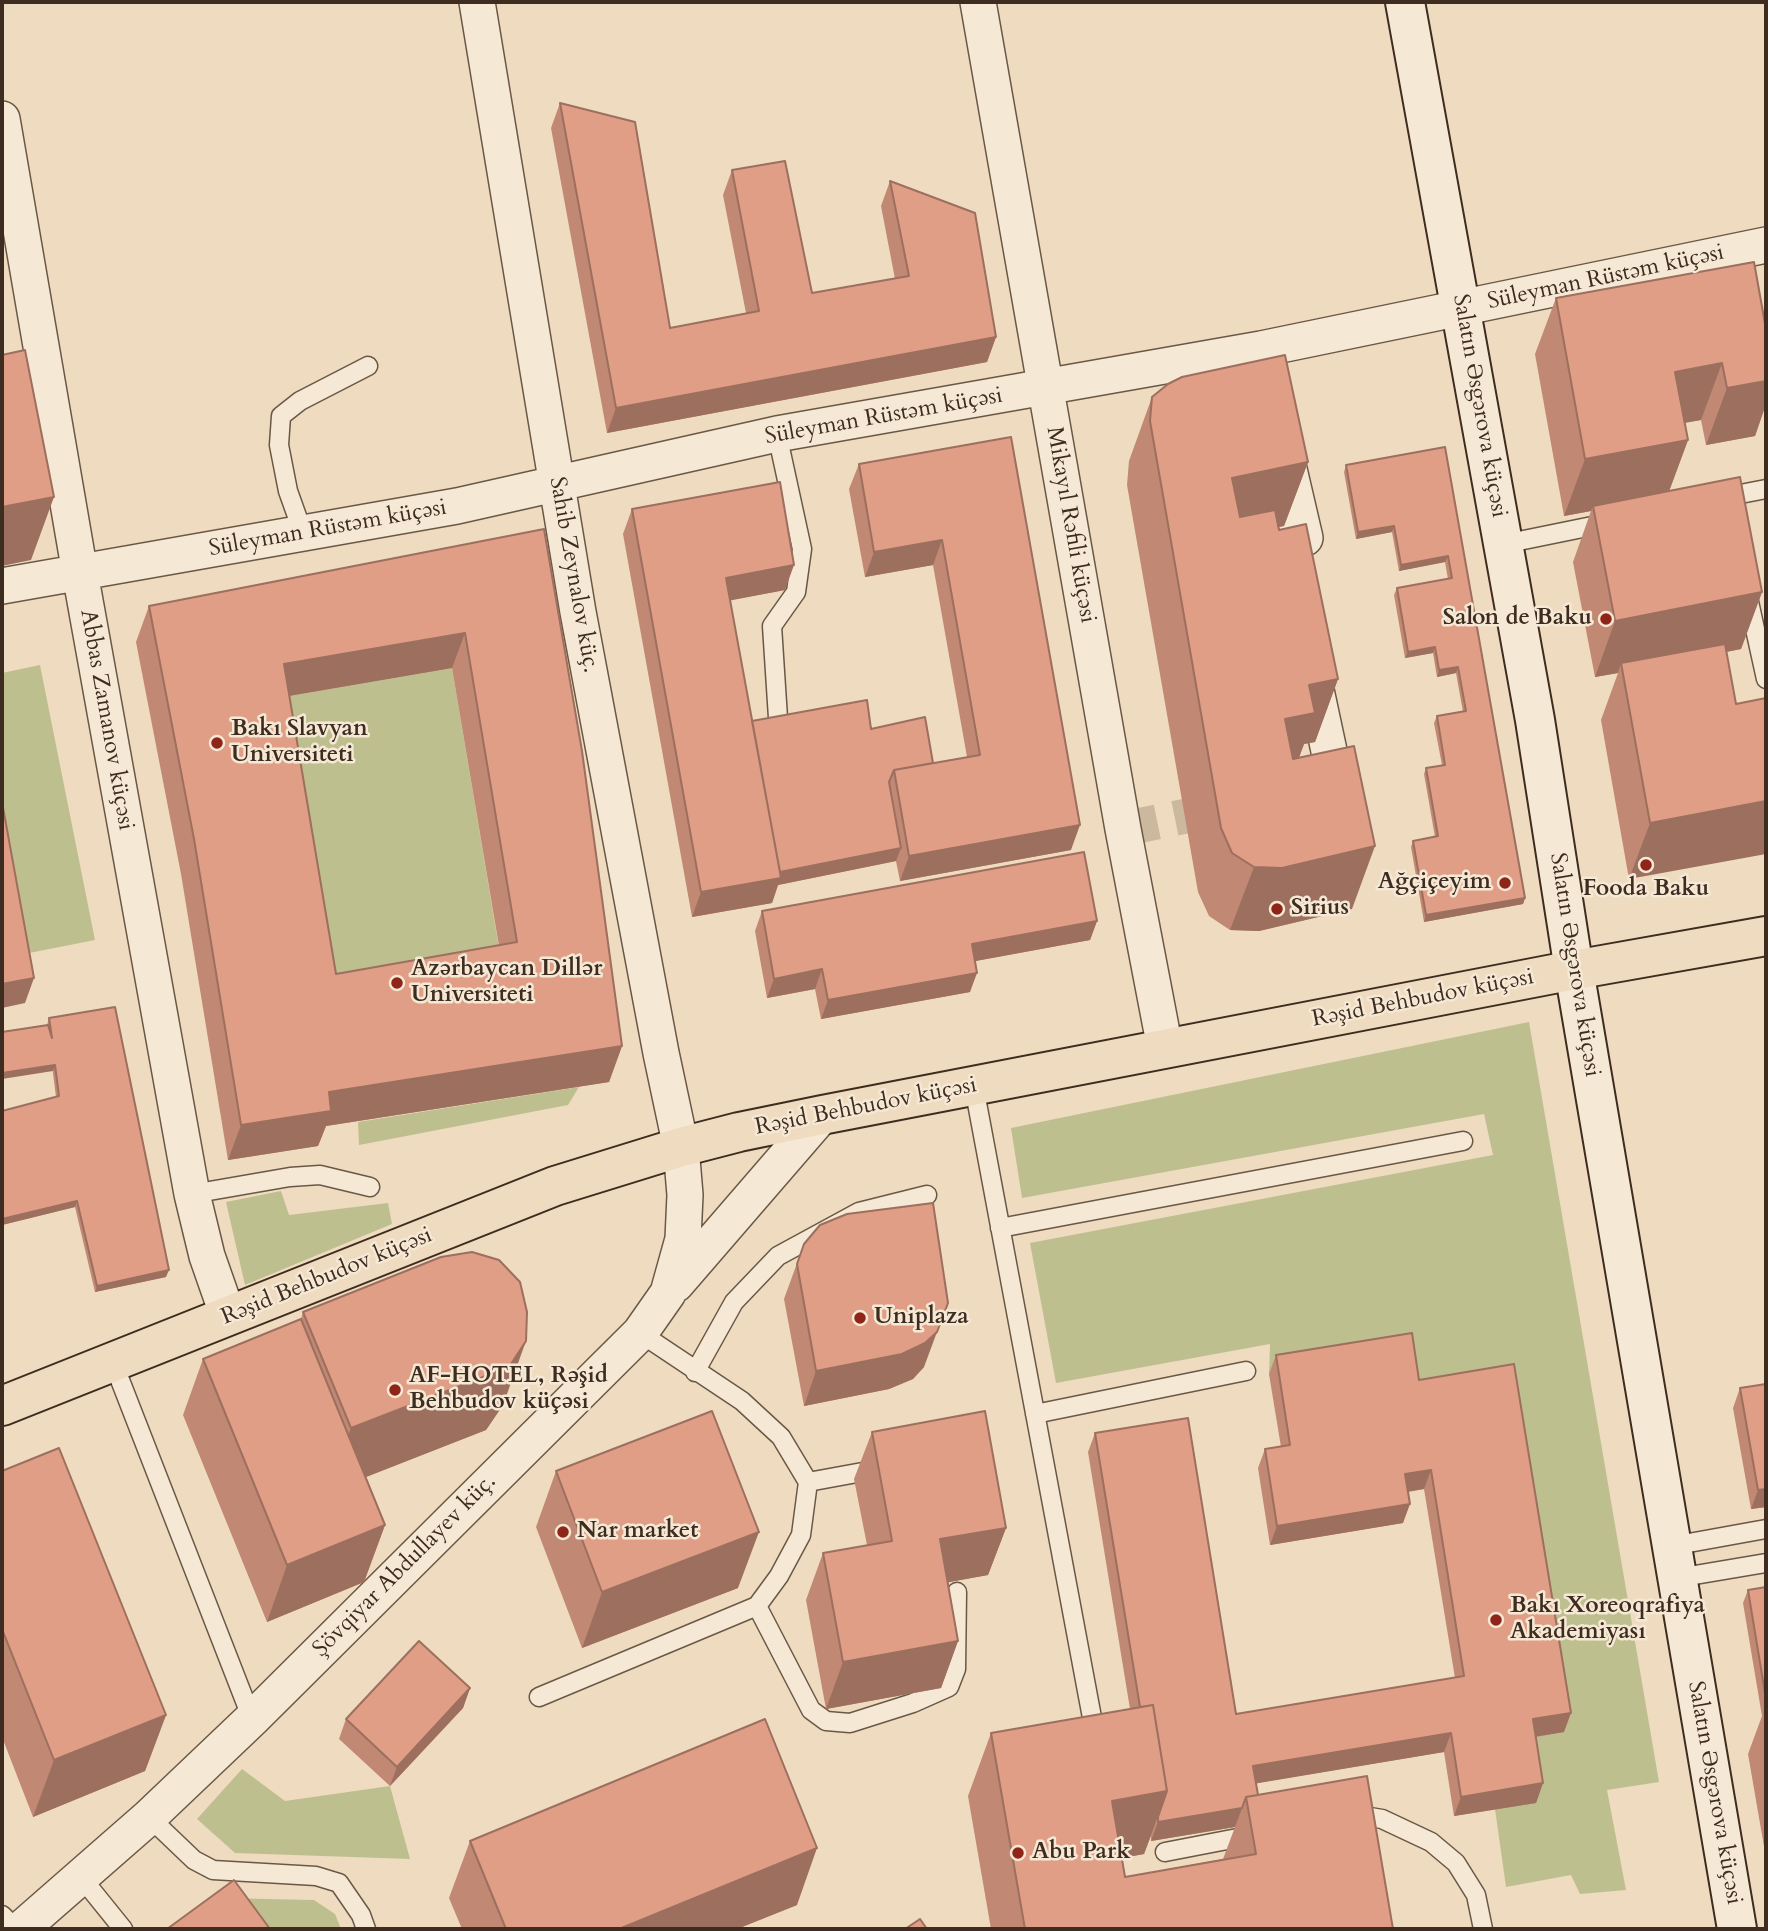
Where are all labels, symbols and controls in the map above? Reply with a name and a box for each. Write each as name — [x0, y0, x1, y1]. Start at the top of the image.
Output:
street label: Süleyman Rüstəm küçəsi — [1485, 239, 1727, 317]
street label: Salatın Əsgərova küçəsi — [1446, 292, 1512, 520]
street label: Süleyman Rüstəm küçəsi — [763, 383, 1005, 451]
street label: Mikayıl Rəfili küçəsi — [1039, 425, 1101, 625]
street label: Sahib Zeynalov küç. — [542, 475, 604, 675]
street label: Süleyman Rüstəm küçəsi — [207, 495, 449, 563]
place label: Salon de Baku — [1443, 605, 1592, 633]
street label: Abbas Zamanov küçəsi — [73, 607, 139, 833]
marker: Salon de Baku — [1598, 611, 1614, 627]
place label: Bakı Slavyan Universiteti — [231, 716, 368, 770]
marker: Bakı Slavyan Universiteti — [209, 735, 225, 751]
street label: Salatın Əsgərova küçəsi — [1543, 851, 1605, 1079]
marker: Fooda Baku — [1638, 857, 1654, 873]
place label: Ağçiçeyim — [1378, 869, 1491, 897]
marker: Ağçiçeyim — [1497, 875, 1513, 891]
place label: Fooda Baku — [1583, 876, 1709, 904]
place label: Sirius — [1291, 895, 1349, 923]
marker: Sirius — [1269, 901, 1285, 917]
place label: Azərbaycan Dillər Universiteti — [411, 956, 602, 1010]
street label: Rəşid Behbudov küçəsi — [1310, 964, 1536, 1034]
marker: Azərbaycan Dillər Universiteti — [389, 975, 405, 991]
street label: Rəşid Behbudov küçəsi — [753, 1072, 979, 1142]
street label: Rəşid Behbudov küçəsi — [217, 1222, 437, 1332]
place label: Uniplaza — [874, 1304, 969, 1332]
marker: Uniplaza — [852, 1310, 868, 1326]
place label: AF-HOTEL, Rəşid Behbudov küçəsi — [409, 1363, 608, 1417]
marker: AF-HOTEL, Rəşid Behbudov küçəsi — [387, 1382, 403, 1398]
street label: Şövqiyar Abdullayev küç. — [308, 1469, 502, 1663]
place label: Nar market — [577, 1518, 698, 1546]
marker: Nar market — [555, 1524, 571, 1540]
place label: Bakı Xoreoqrafiya Akademiyası — [1510, 1593, 1705, 1647]
marker: Bakı Xoreoqrafiya Akademiyası — [1488, 1612, 1504, 1628]
street label: Salatın Əsgərova küçəsi — [1681, 1679, 1747, 1907]
place label: Abu Park — [1032, 1839, 1131, 1867]
marker: Abu Park — [1010, 1845, 1026, 1861]

